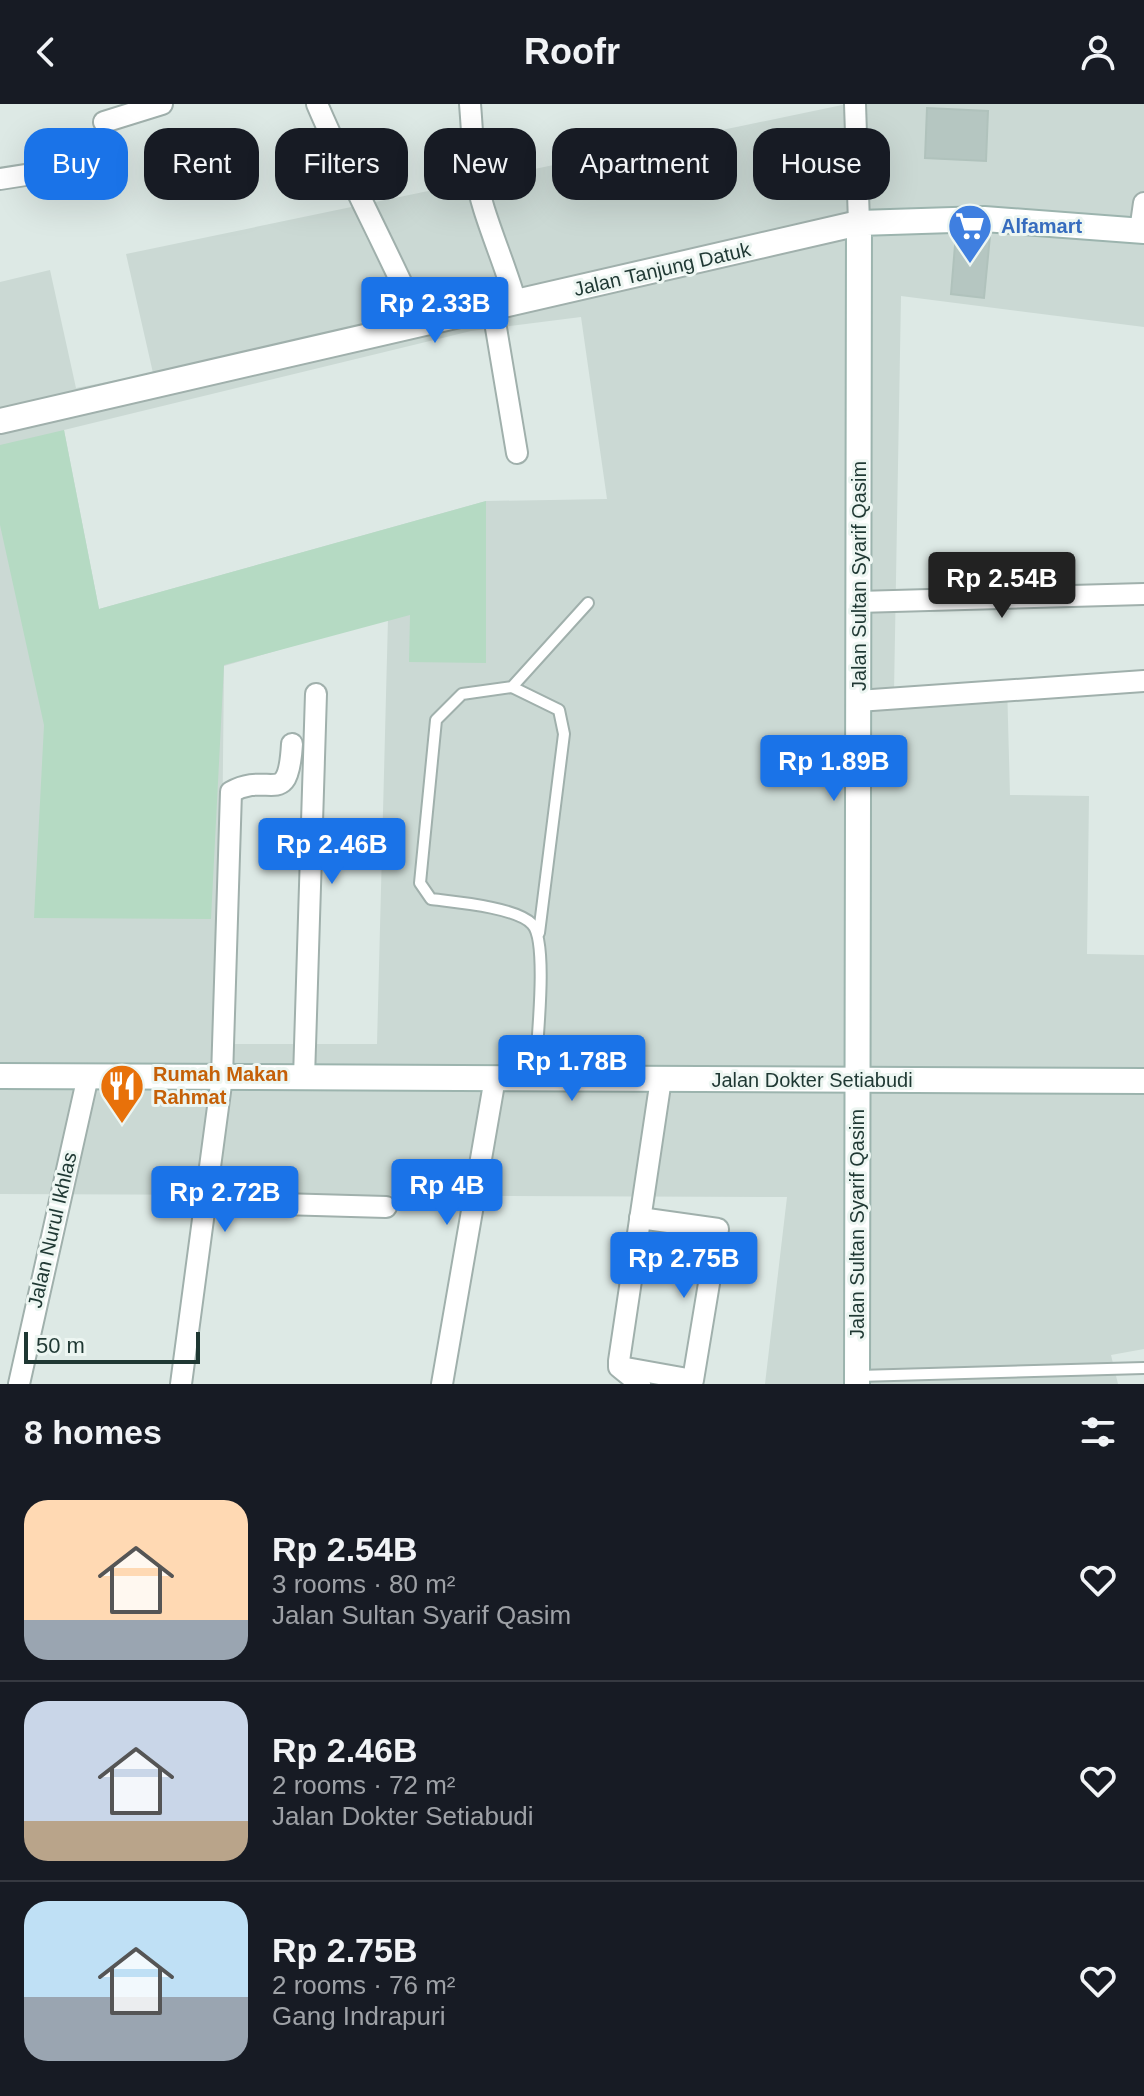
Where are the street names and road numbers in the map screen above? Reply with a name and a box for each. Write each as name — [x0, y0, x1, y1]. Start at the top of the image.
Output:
street label: Jalan Tanjung Datuk — [571, 238, 754, 300]
street label: Jalan Sultan Syarif Qasim — [848, 461, 870, 691]
street label: Jalan Dokter Setiabudi — [711, 1069, 913, 1091]
street label: Jalan Sultan Syarif Qasim — [846, 1109, 868, 1339]
street label: Jalan Nurul Ikhlas — [23, 1150, 81, 1310]

